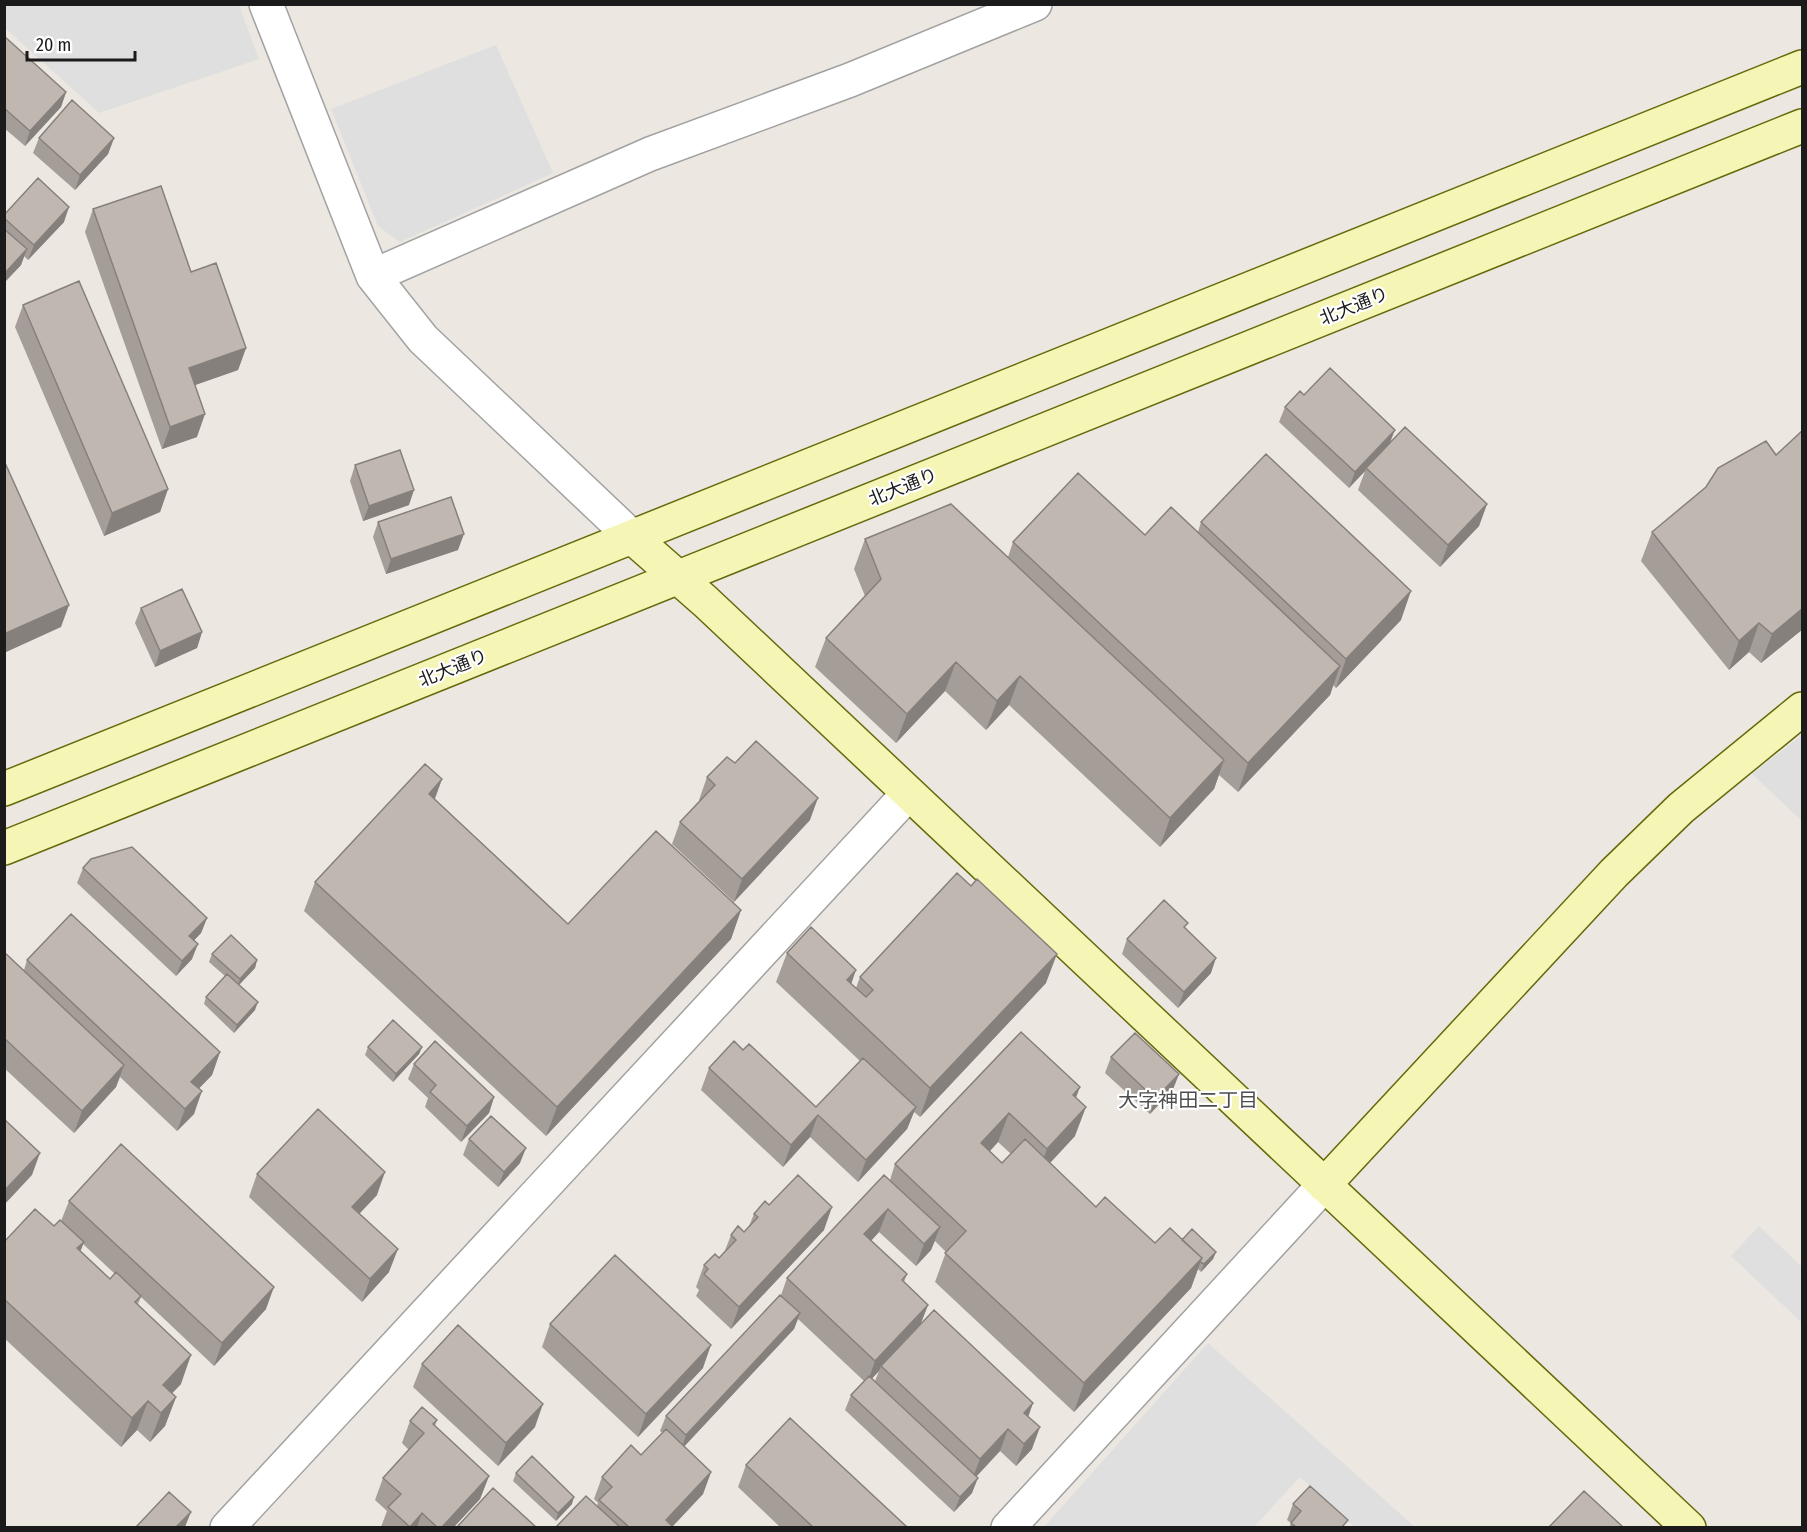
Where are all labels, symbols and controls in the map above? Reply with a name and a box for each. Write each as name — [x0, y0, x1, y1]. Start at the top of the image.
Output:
scale bar — [27, 24, 135, 62]
text: 20 m — [36, 34, 71, 56]
street label: 北大通り — [1317, 282, 1391, 330]
street label: 北大通り — [866, 463, 940, 511]
street label: 北大通り — [416, 644, 490, 692]
district label: 大字神田二丁目 — [1118, 1088, 1258, 1112]

